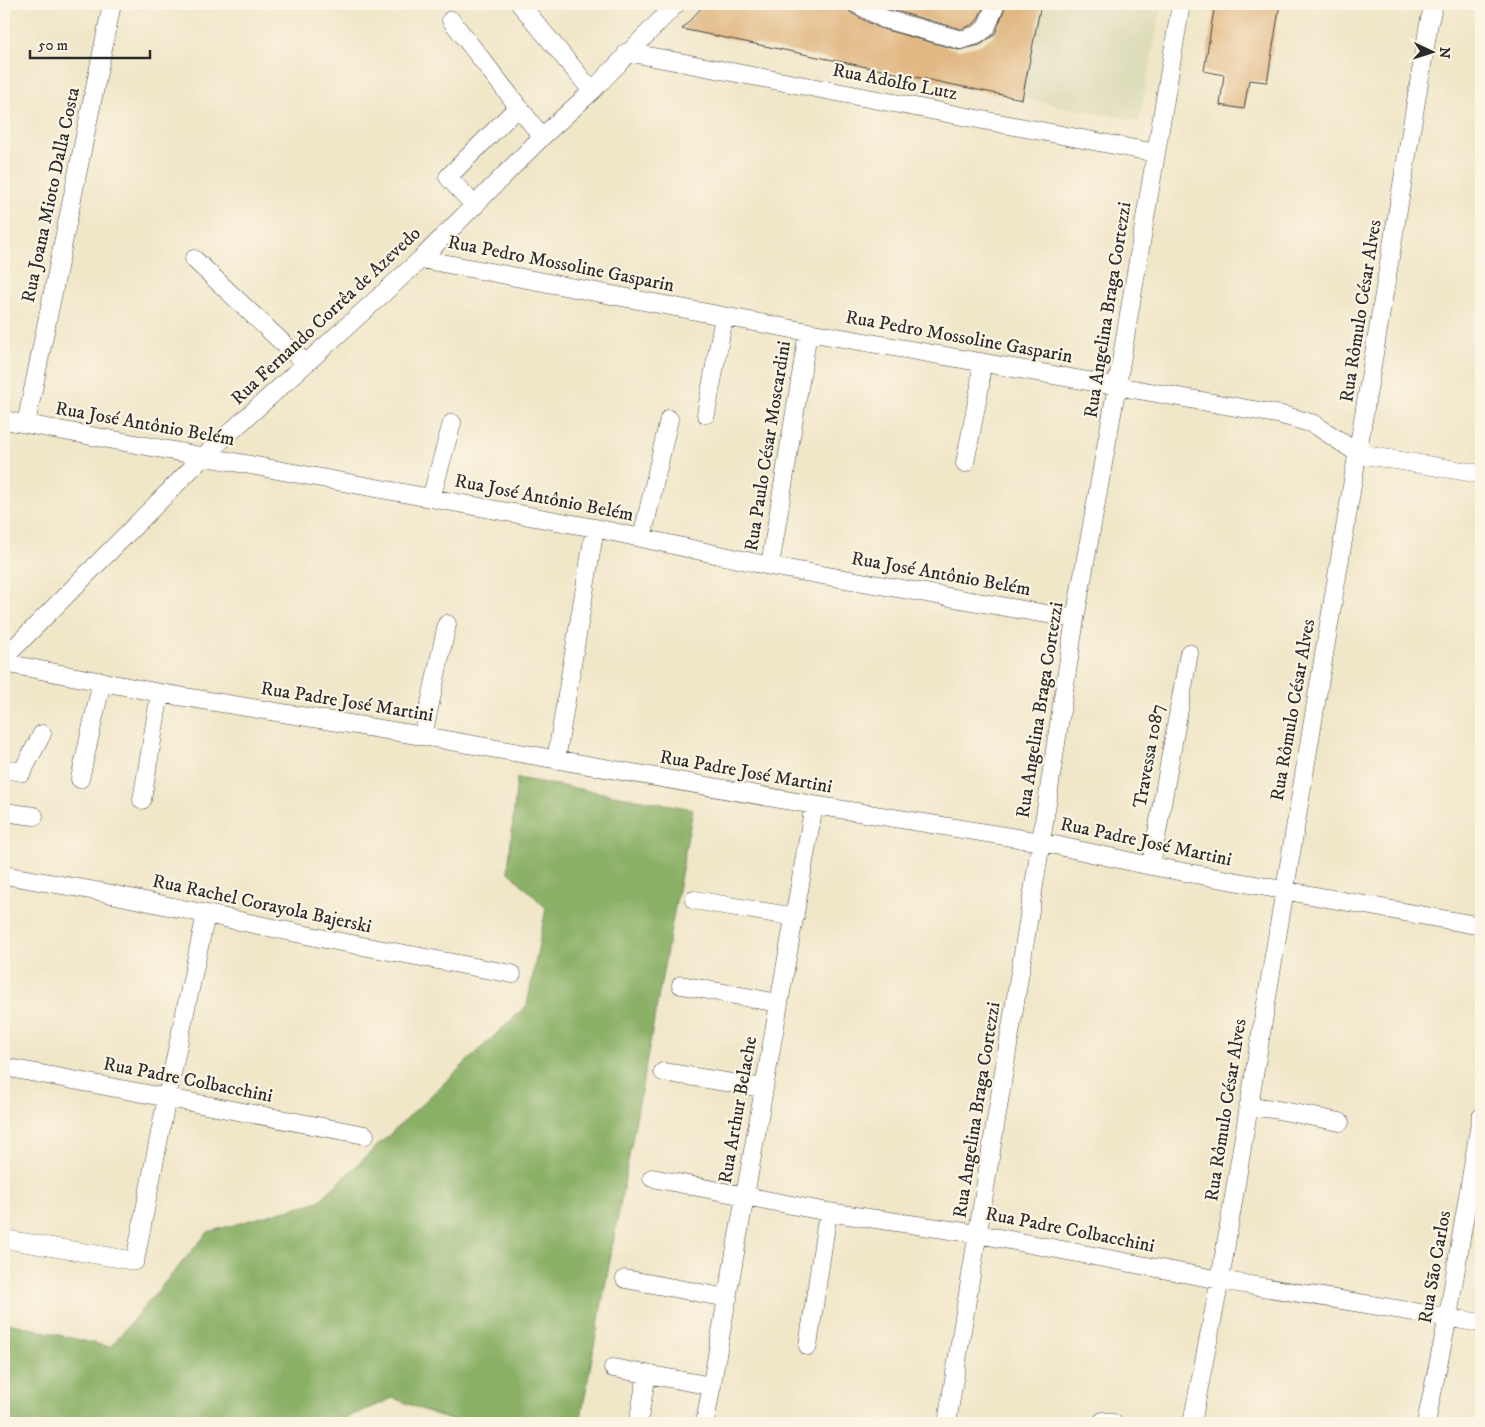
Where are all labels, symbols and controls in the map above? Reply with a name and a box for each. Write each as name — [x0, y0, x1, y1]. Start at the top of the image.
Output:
scale bar — [30, 28, 150, 60]
north arrow — [1408, 28, 1458, 78]
text: 50 m — [38, 36, 68, 55]
text: N — [1435, 46, 1453, 60]
street label: Rua Adolfo Lutz — [831, 59, 959, 105]
street label: Rua Joana Mioto Dalla Costa — [17, 85, 85, 305]
street label: Rua Angelina Braga Cortezzi — [1080, 200, 1136, 420]
street label: Rua Rômulo César Alves — [1335, 218, 1387, 404]
street label: Rua Fernando Corrêa de Azevedo — [226, 222, 426, 410]
street label: Rua Pedro Mossoline Gasparin — [446, 231, 676, 297]
street label: Rua Pedro Mossoline Gasparin — [844, 306, 1074, 368]
street label: Rua Paulo César Moscardini — [740, 339, 796, 553]
street label: Rua José Antônio Belém — [54, 397, 236, 451]
street label: Rua José Antônio Belém — [453, 469, 635, 527]
street label: Rua José Antônio Belém — [850, 547, 1032, 601]
street label: Rua Angelina Braga Cortezzi — [1012, 600, 1068, 820]
street label: Rua Rômulo César Alves — [1266, 617, 1320, 803]
street label: Rua Padre José Martini — [259, 677, 435, 727]
street label: Travessa 1087 — [1129, 702, 1169, 810]
street label: Rua Padre José Martini — [658, 746, 834, 799]
street label: Rua Padre José Martini — [1058, 813, 1234, 871]
street label: Rua Rachel Corayola Bajerski — [150, 870, 374, 938]
street label: Rua Angelina Braga Cortezzi — [949, 1000, 1005, 1220]
street label: Rua Rômulo César Alves — [1200, 1017, 1252, 1203]
street label: Rua Arthur Belache — [714, 1035, 762, 1185]
street label: Rua Padre Colbacchini — [101, 1052, 275, 1108]
street label: Rua Padre Colbacchini — [983, 1202, 1157, 1258]
street label: Rua São Carlos — [1414, 1209, 1456, 1325]

